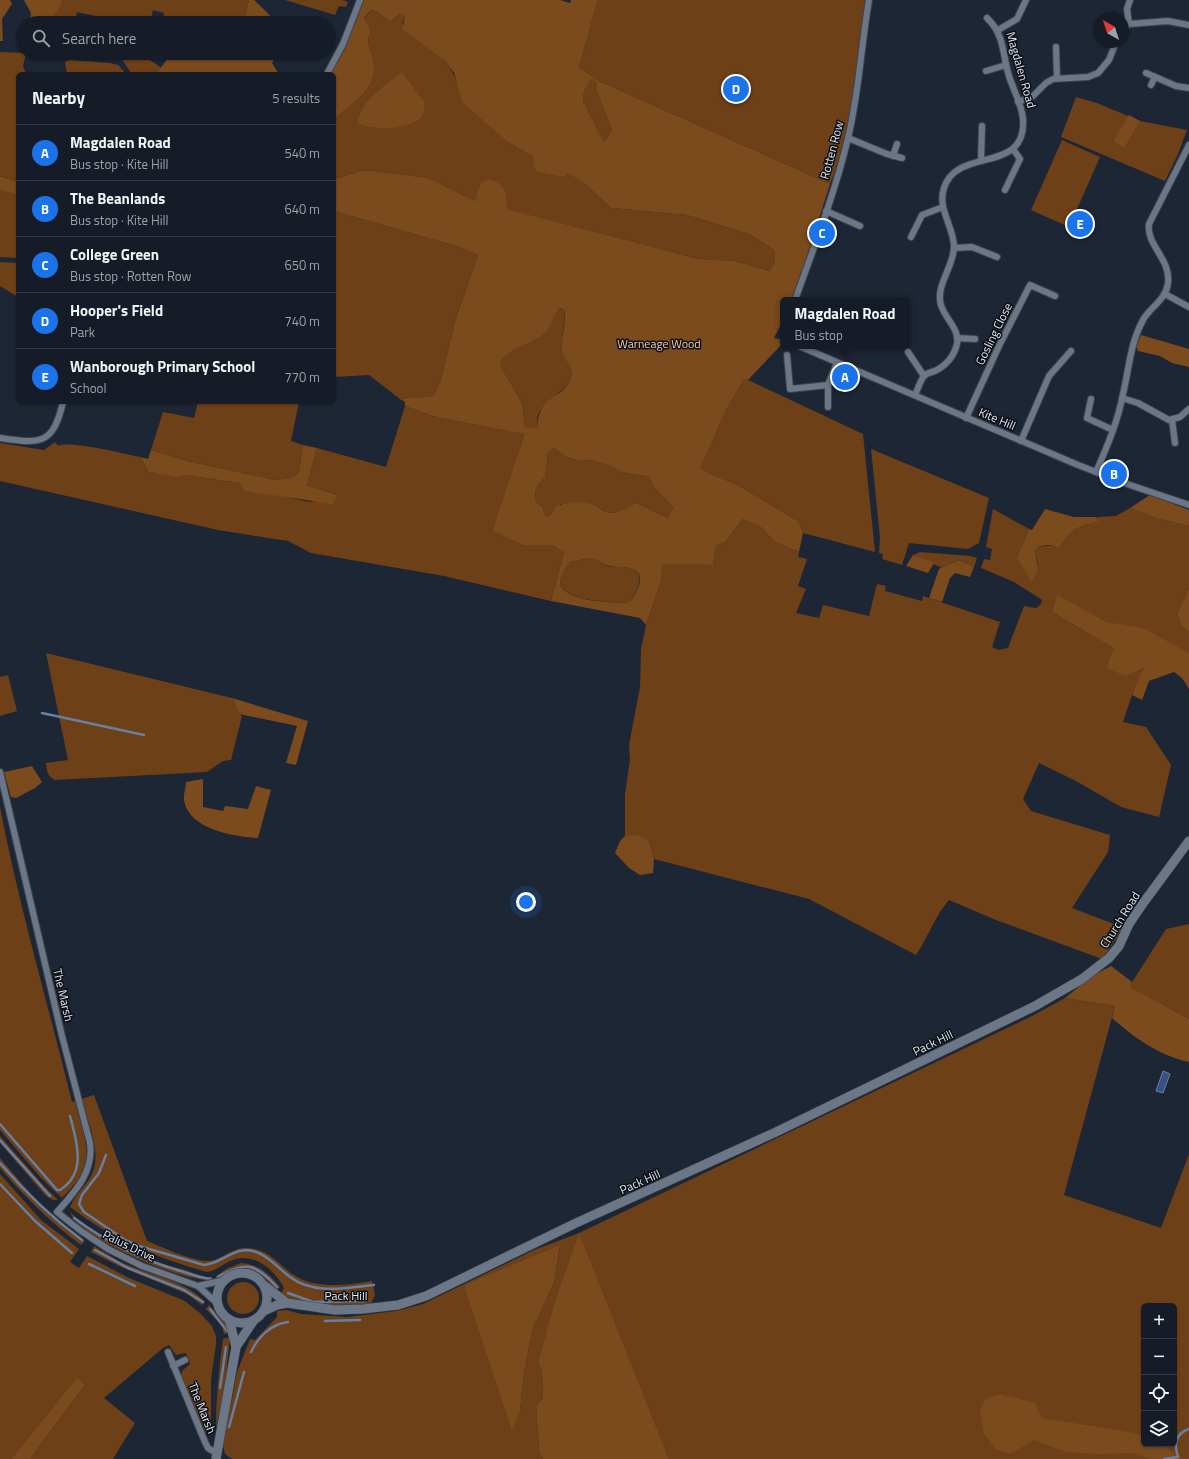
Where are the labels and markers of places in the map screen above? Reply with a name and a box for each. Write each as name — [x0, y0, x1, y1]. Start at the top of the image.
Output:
pin: D — [723, 74, 749, 104]
pin: E — [1067, 209, 1093, 239]
pin: C — [809, 218, 835, 248]
pin: A — [832, 362, 858, 392]
pin: B — [1101, 459, 1127, 489]

